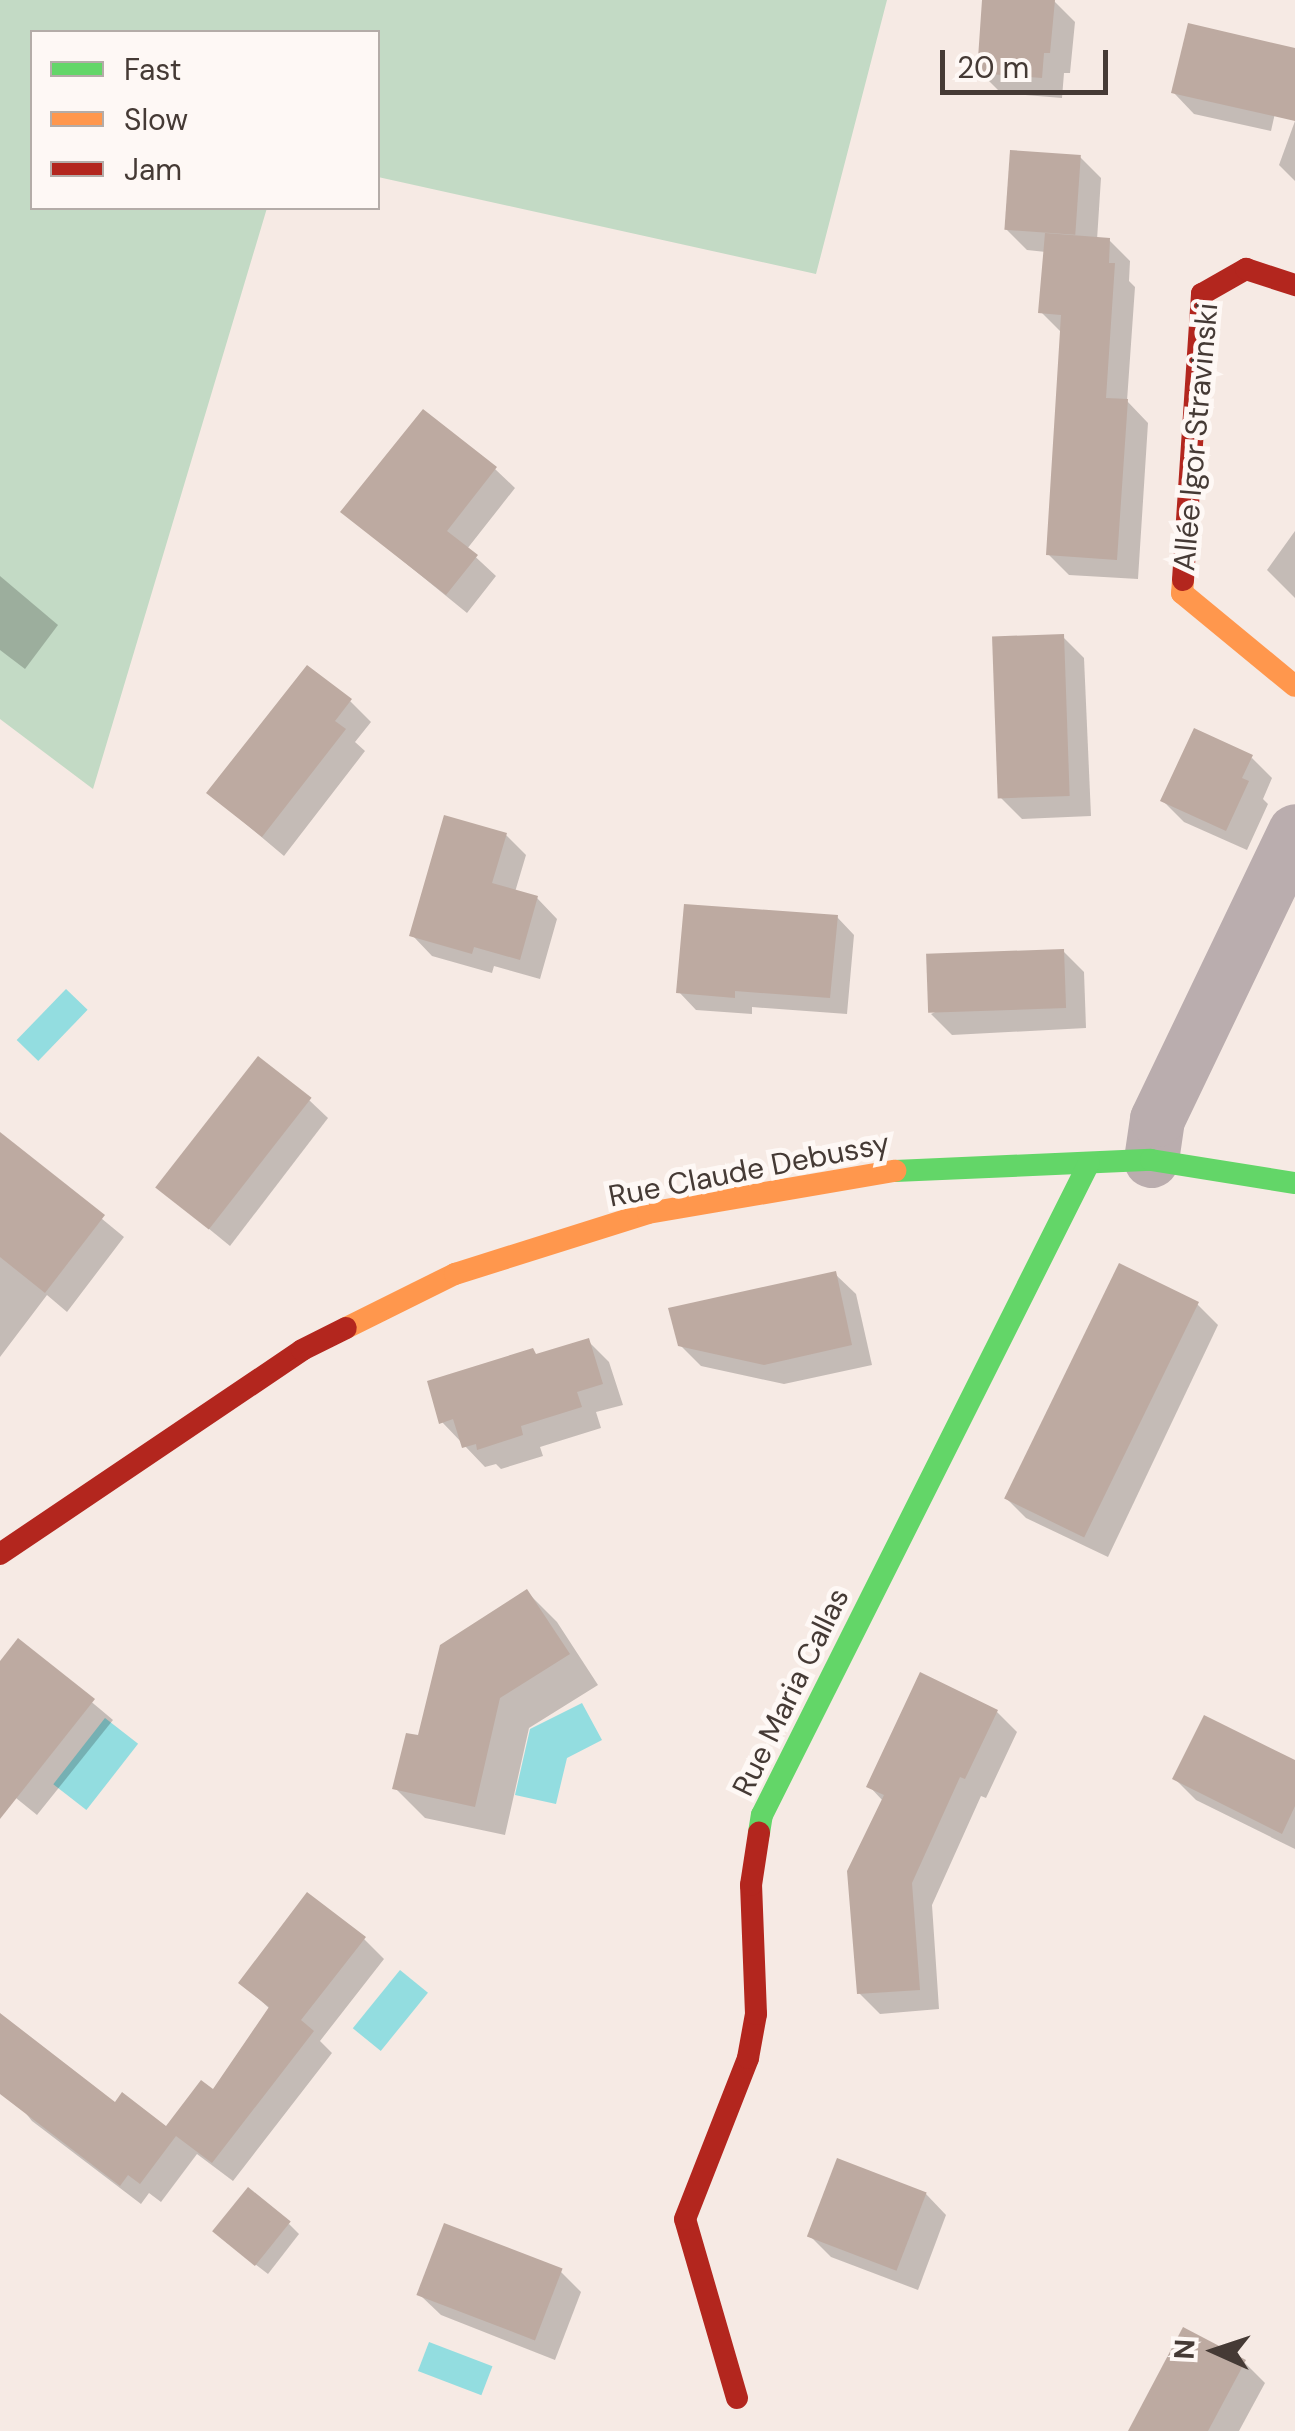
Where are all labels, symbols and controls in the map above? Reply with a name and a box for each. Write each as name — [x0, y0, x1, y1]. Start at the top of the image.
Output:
legend — [30, 30, 380, 210]
scale bar — [945, 30, 1112, 92]
text: 20 m — [957, 48, 1029, 87]
text: Fast — [124, 50, 182, 89]
text: Slow — [124, 100, 188, 139]
text: Jam — [124, 150, 182, 189]
street label: Allée Igor Stravinski — [1166, 301, 1226, 573]
street label: Rue Claude Debussy — [605, 1125, 893, 1215]
street label: Rue Maria Callas — [725, 1582, 857, 1802]
north arrow — [1165, 2301, 1265, 2401]
text: N — [1166, 2338, 1204, 2361]

